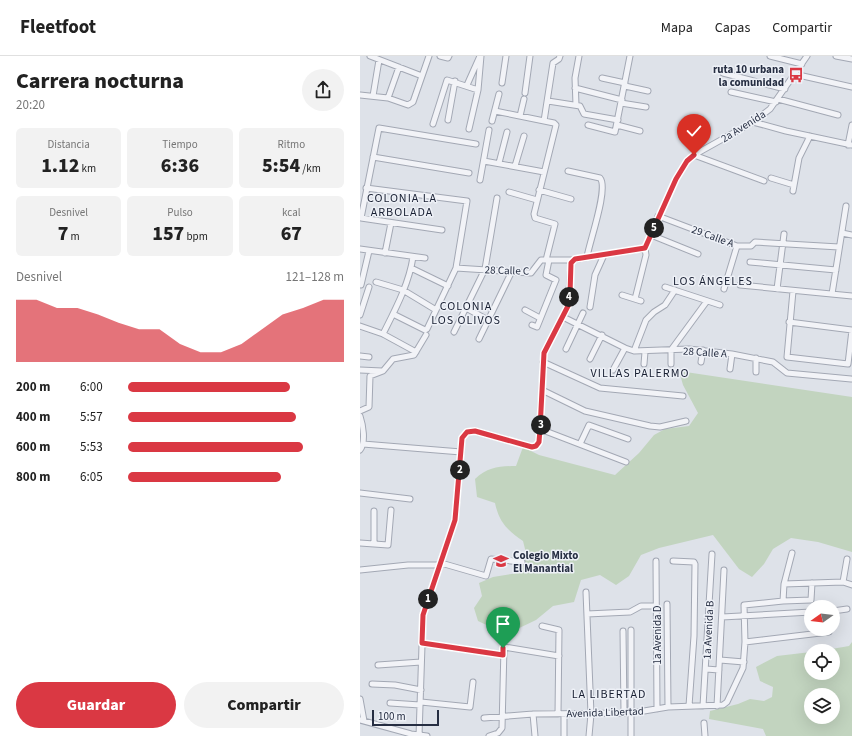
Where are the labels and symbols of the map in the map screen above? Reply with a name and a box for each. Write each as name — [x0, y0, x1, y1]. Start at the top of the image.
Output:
place label: ruta 10 urbana la comunidad — [713, 62, 784, 90]
bus stop icon: ruta 10 urbana la comunidad — [787, 66, 805, 84]
street label: 2a Avenida — [718, 107, 768, 146]
pin — [677, 114, 711, 155]
district label: COLONIA LA ARBOLADA — [367, 190, 437, 221]
pin: 5 — [644, 218, 664, 238]
street label: 29 Calle A — [689, 222, 736, 251]
street label: 28 Calle C — [484, 262, 529, 279]
district label: LOS ÁNGELES — [673, 273, 753, 290]
pin: 4 — [559, 287, 579, 307]
district label: COLONIA LOS OLIVOS — [431, 298, 501, 329]
street label: 28 Calle A — [682, 343, 728, 362]
district label: VILLAS PALERMO — [591, 365, 689, 382]
pin: 3 — [531, 415, 551, 435]
pin: 2 — [450, 460, 470, 480]
place label: Colegio Mixto El Manantial — [513, 548, 578, 576]
school or university icon: Colegio Mixto El Manantial — [492, 552, 510, 570]
pin: 1 — [418, 589, 438, 609]
street label: 1a Avenida B — [699, 600, 718, 660]
north arrow — [804, 600, 840, 636]
street label: 1a Avenida D — [650, 605, 665, 665]
pin — [486, 607, 520, 648]
district label: LA LIBERTAD — [572, 686, 646, 703]
street label: Avenida Libertad — [566, 704, 644, 721]
scale bar — [372, 708, 439, 727]

